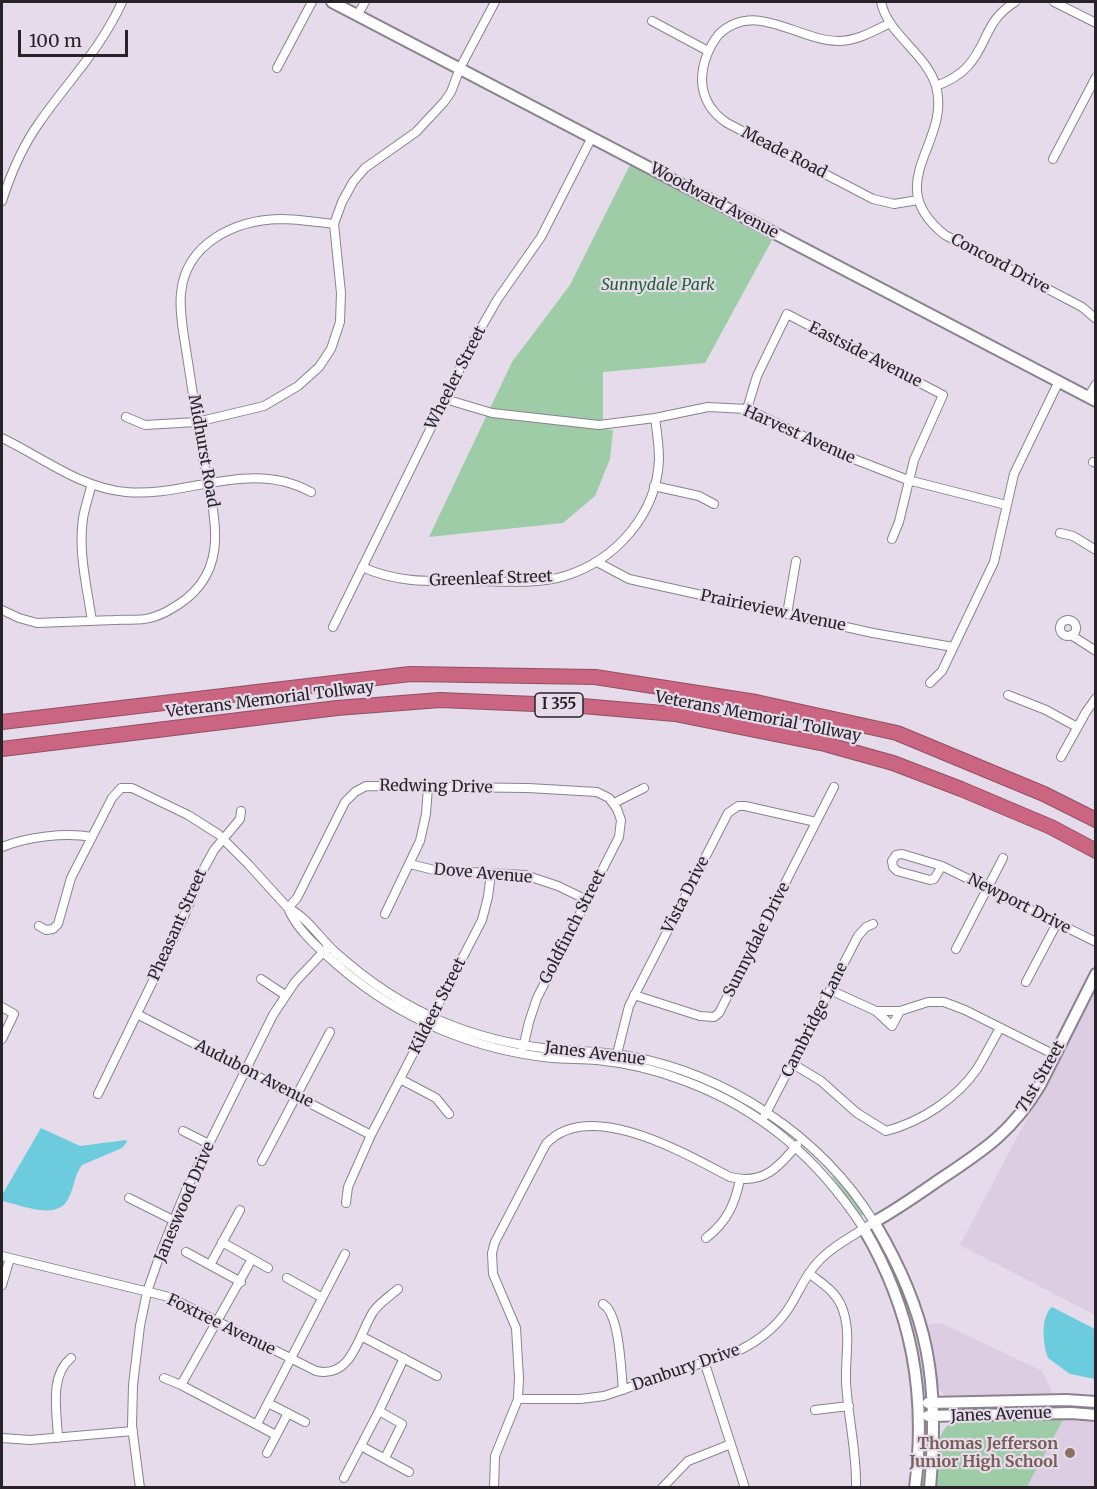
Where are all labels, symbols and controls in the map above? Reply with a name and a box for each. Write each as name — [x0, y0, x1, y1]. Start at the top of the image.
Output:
scale bar — [21, 18, 130, 56]
text: 100 m — [29, 29, 82, 52]
street label: Meade Road — [738, 123, 830, 183]
street label: Woodward Avenue — [647, 159, 781, 243]
street label: Concord Drive — [947, 230, 1053, 298]
park label: Sunnydale Park — [601, 275, 715, 295]
street label: Eastside Avenue — [805, 318, 925, 392]
street label: Wheeler Street — [422, 323, 490, 433]
street label: Midhurst Road — [184, 393, 222, 509]
street label: Harvest Avenue — [740, 402, 858, 468]
street label: Greenleaf Street — [429, 567, 553, 591]
street label: Prairieview Avenue — [699, 586, 847, 636]
street label: Veterans Memorial Tollway — [165, 678, 375, 722]
street label: Veterans Memorial Tollway — [653, 688, 863, 746]
road number: I 355 — [535, 693, 583, 717]
street label: Redwing Drive — [379, 776, 493, 798]
street label: Vista Drive — [658, 853, 714, 937]
street label: Dove Avenue — [433, 860, 533, 888]
street label: Pheasant Street — [145, 866, 211, 984]
street label: Goldfinch Street — [536, 867, 610, 987]
street label: Newport Drive — [964, 870, 1074, 938]
street label: Sunnydale Drive — [720, 879, 794, 1001]
street label: Kildeer Street — [406, 955, 470, 1057]
street label: Cambridge Lane — [778, 960, 852, 1080]
street label: Audubon Avenue — [192, 1036, 316, 1112]
street label: Janes Avenue — [544, 1038, 646, 1070]
street label: 71st Street — [1013, 1038, 1069, 1116]
street label: Janeswood Drive — [151, 1139, 219, 1265]
street label: Foxtree Avenue — [164, 1291, 278, 1359]
street label: Danbury Drive — [630, 1341, 742, 1395]
street label: Janes Avenue — [950, 1404, 1052, 1426]
place label: Thomas Jefferson Junior High School — [909, 1434, 1058, 1472]
marker: Thomas Jefferson Junior High School — [1063, 1446, 1077, 1460]

